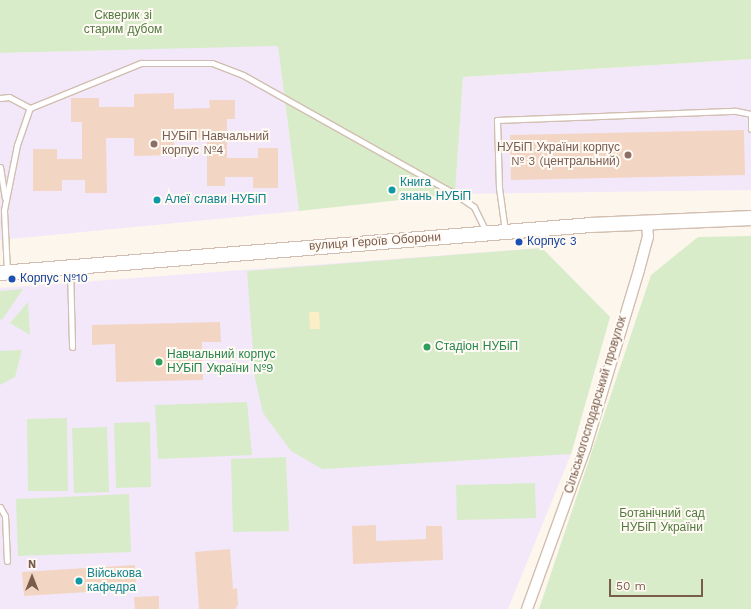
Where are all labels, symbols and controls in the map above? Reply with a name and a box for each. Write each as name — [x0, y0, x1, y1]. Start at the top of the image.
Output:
park label: Скверик зі старим дубом — [84, 9, 162, 37]
place label: НУБіП Навчальний корпус №4 — [162, 130, 269, 158]
marker: НУБіП Навчальний корпус №4 — [149, 139, 159, 149]
place label: НУБіП України корпус № 3 (центральний) — [497, 141, 620, 169]
marker: НУБіП України корпус № 3 (центральний) — [623, 150, 633, 160]
place label: Книга знань НУБіП — [400, 176, 471, 204]
marker: Книга знань НУБіП — [387, 185, 397, 195]
place label: Алеї слави НУБіП — [165, 193, 266, 207]
marker: Алеї слави НУБіП — [152, 195, 162, 205]
street label: вулиця Героїв Оборони — [309, 230, 441, 254]
place label: Корпус 3 — [527, 235, 577, 249]
marker: Корпус 3 — [514, 237, 524, 247]
place label: Корпус №10 — [20, 272, 88, 286]
marker: Корпус №10 — [7, 274, 17, 284]
street label: Сільськогосподарський провулок — [562, 315, 630, 495]
place label: Стадіон НУБіП — [435, 340, 518, 354]
marker: Стадіон НУБіП — [422, 342, 432, 352]
place label: Навчальний корпус НУБіП України №9 — [167, 348, 276, 376]
marker: Навчальний корпус НУБіП України №9 — [154, 357, 164, 367]
park label: Ботанічний сад НУБіП України — [619, 507, 705, 535]
north arrow — [12, 557, 52, 597]
text: N — [28, 558, 36, 571]
place label: Військова кафедра — [87, 567, 142, 595]
scale bar — [611, 571, 705, 597]
marker: Військова кафедра — [74, 576, 84, 586]
text: 50 m — [616, 579, 646, 593]

